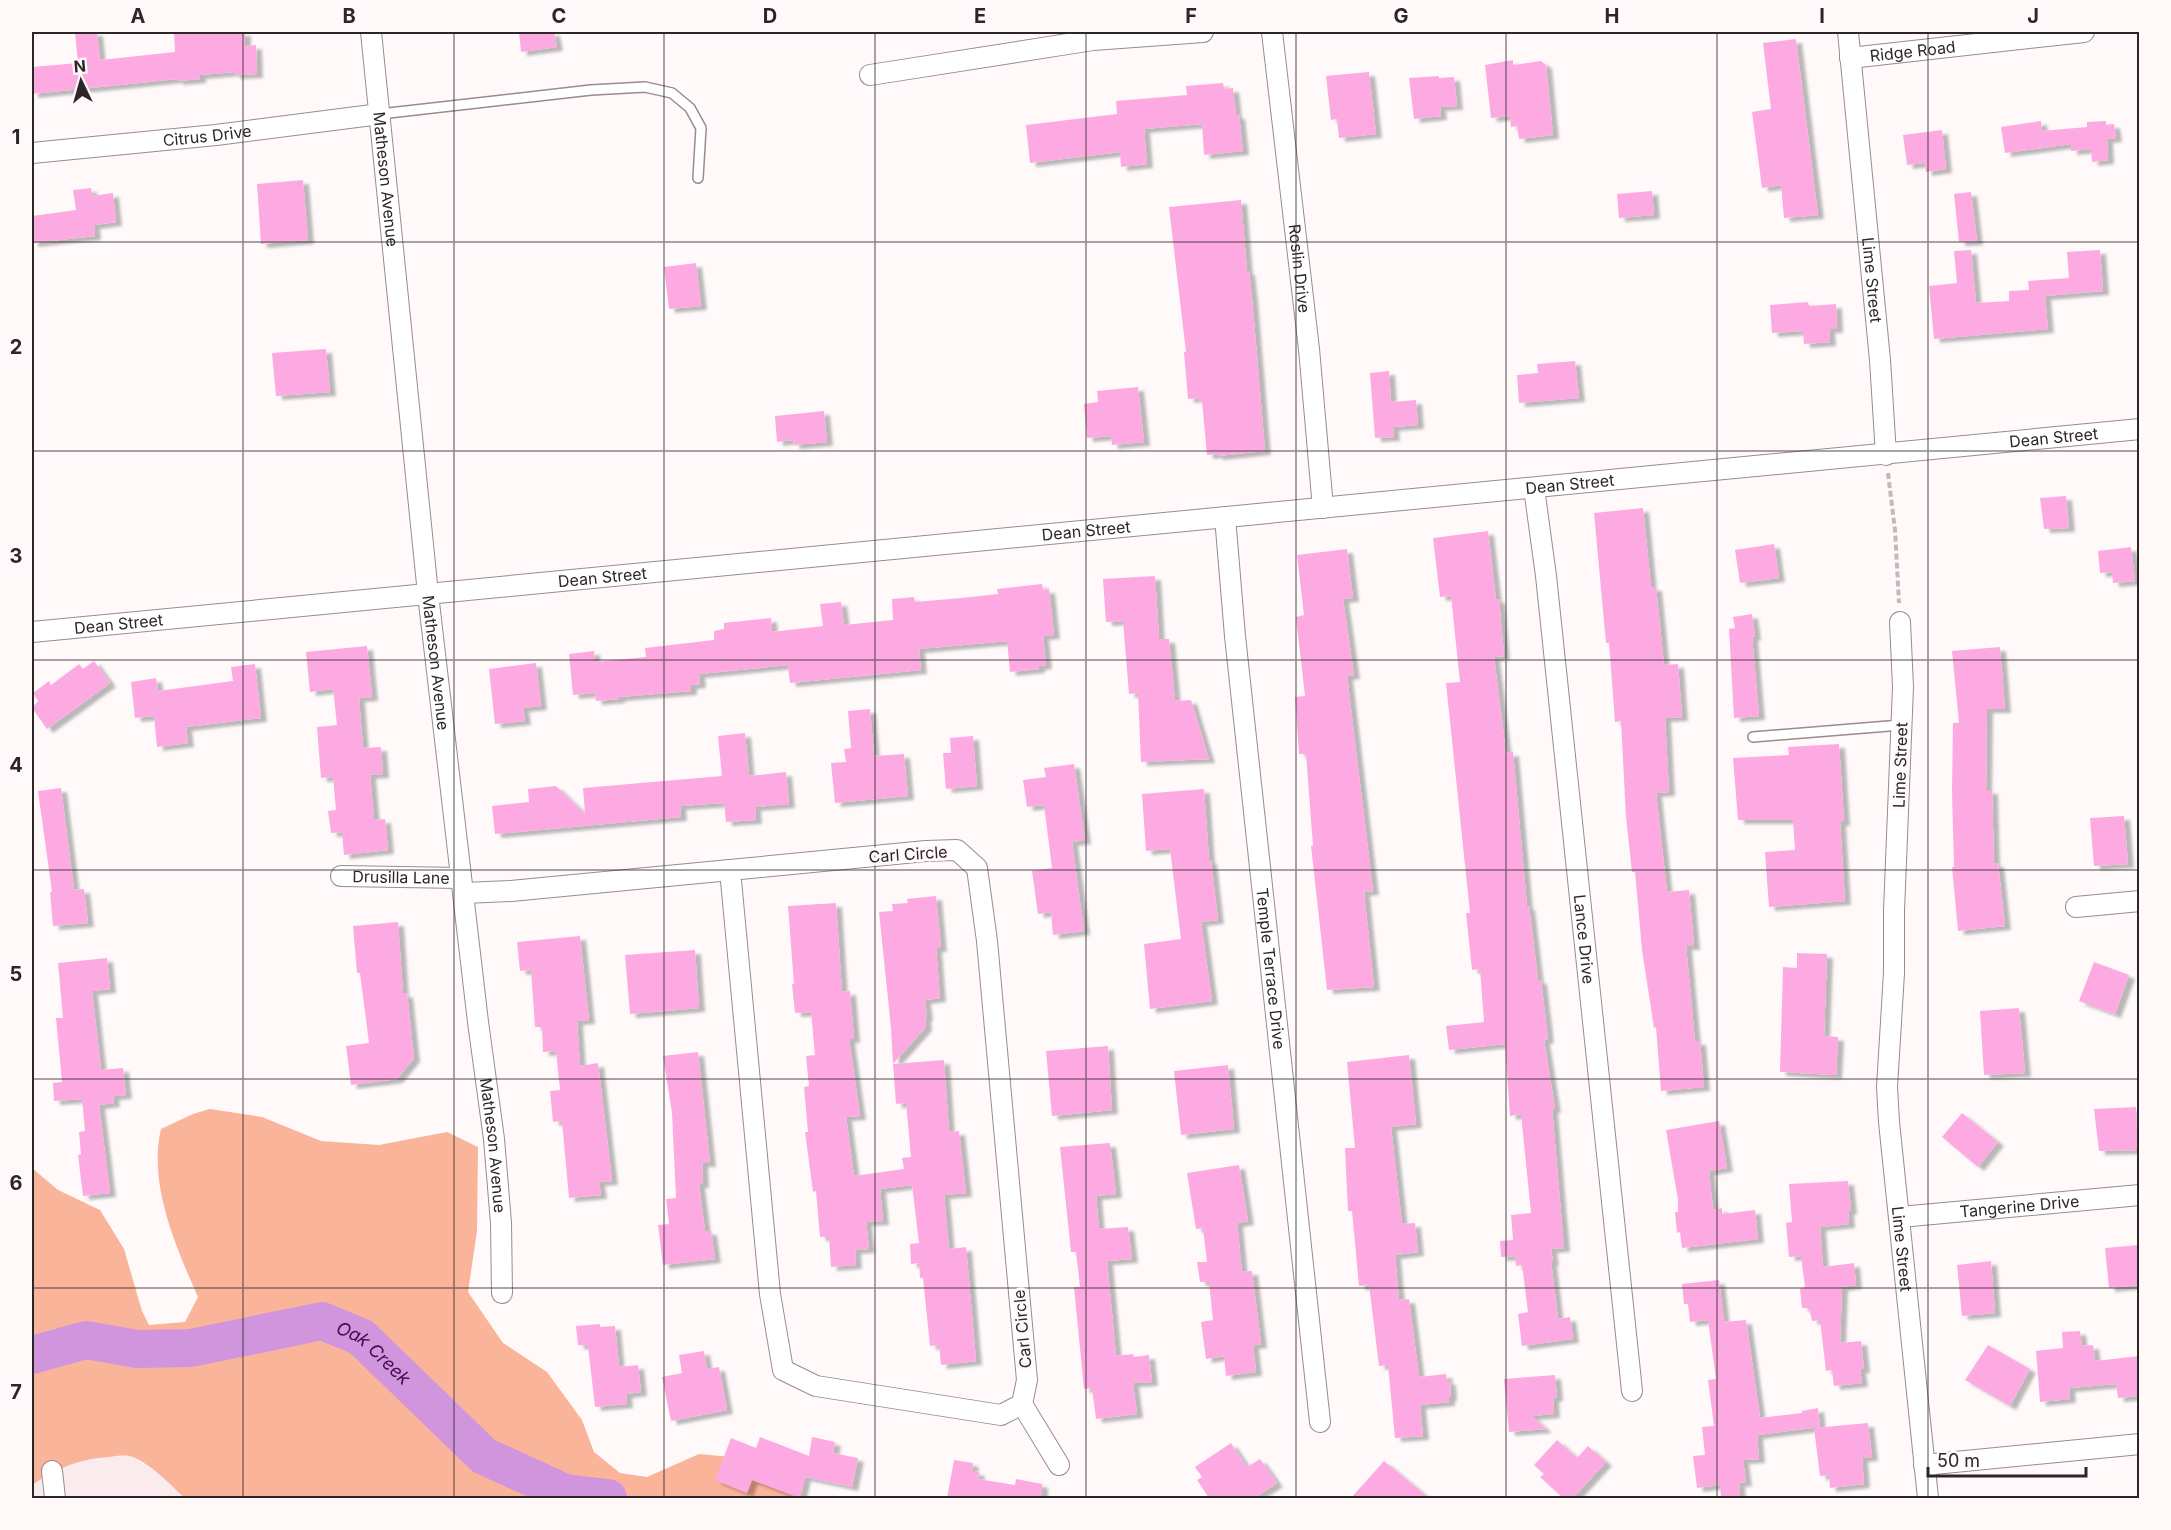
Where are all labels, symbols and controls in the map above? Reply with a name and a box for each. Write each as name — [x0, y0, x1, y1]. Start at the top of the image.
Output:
text: A — [131, 4, 146, 28]
text: B — [342, 4, 356, 28]
text: C — [552, 4, 566, 28]
text: D — [763, 4, 777, 28]
text: E — [974, 4, 986, 28]
text: F — [1185, 4, 1197, 28]
text: G — [1393, 4, 1409, 28]
text: H — [1605, 4, 1619, 28]
text: I — [1819, 4, 1825, 28]
text: J — [2027, 4, 2039, 28]
street label: Ridge Road — [1869, 36, 1957, 66]
north arrow — [51, 51, 111, 111]
text: N — [73, 56, 87, 77]
street label: Matheson Avenue — [369, 111, 403, 248]
street label: Citrus Drive — [162, 121, 253, 150]
text: 1 — [12, 125, 20, 149]
street label: Roslin Drive — [1284, 223, 1315, 314]
street label: Lime Street — [1858, 236, 1886, 324]
text: 2 — [10, 335, 22, 359]
street label: Dean Street — [2008, 423, 2099, 452]
street label: Dean Street — [1525, 470, 1615, 498]
street label: Dean Street — [1041, 516, 1131, 545]
text: 3 — [10, 544, 22, 568]
street label: Dean Street — [557, 563, 648, 591]
street label: Matheson Avenue — [418, 594, 454, 731]
street label: Dean Street — [73, 609, 164, 638]
street label: Lime Street — [1889, 722, 1911, 808]
text: 4 — [9, 753, 23, 777]
street label: Carl Circle — [868, 841, 948, 867]
street label: Drusilla Lane — [352, 866, 450, 888]
street label: Temple Terrace Drive — [1252, 887, 1290, 1050]
street label: Lance Drive — [1570, 893, 1599, 985]
text: 5 — [10, 962, 22, 986]
street label: Matheson Avenue — [476, 1076, 510, 1214]
text: 6 — [10, 1171, 23, 1195]
street label: Tangerine Drive — [1959, 1191, 2080, 1221]
street label: Lime Street — [1888, 1205, 1917, 1293]
street label: Carl Circle — [1009, 1289, 1035, 1369]
water label: Oak Creek — [333, 1317, 416, 1390]
text: 7 — [10, 1380, 22, 1404]
scale bar — [1928, 1440, 2086, 1478]
text: 50 m — [1937, 1450, 1980, 1471]

